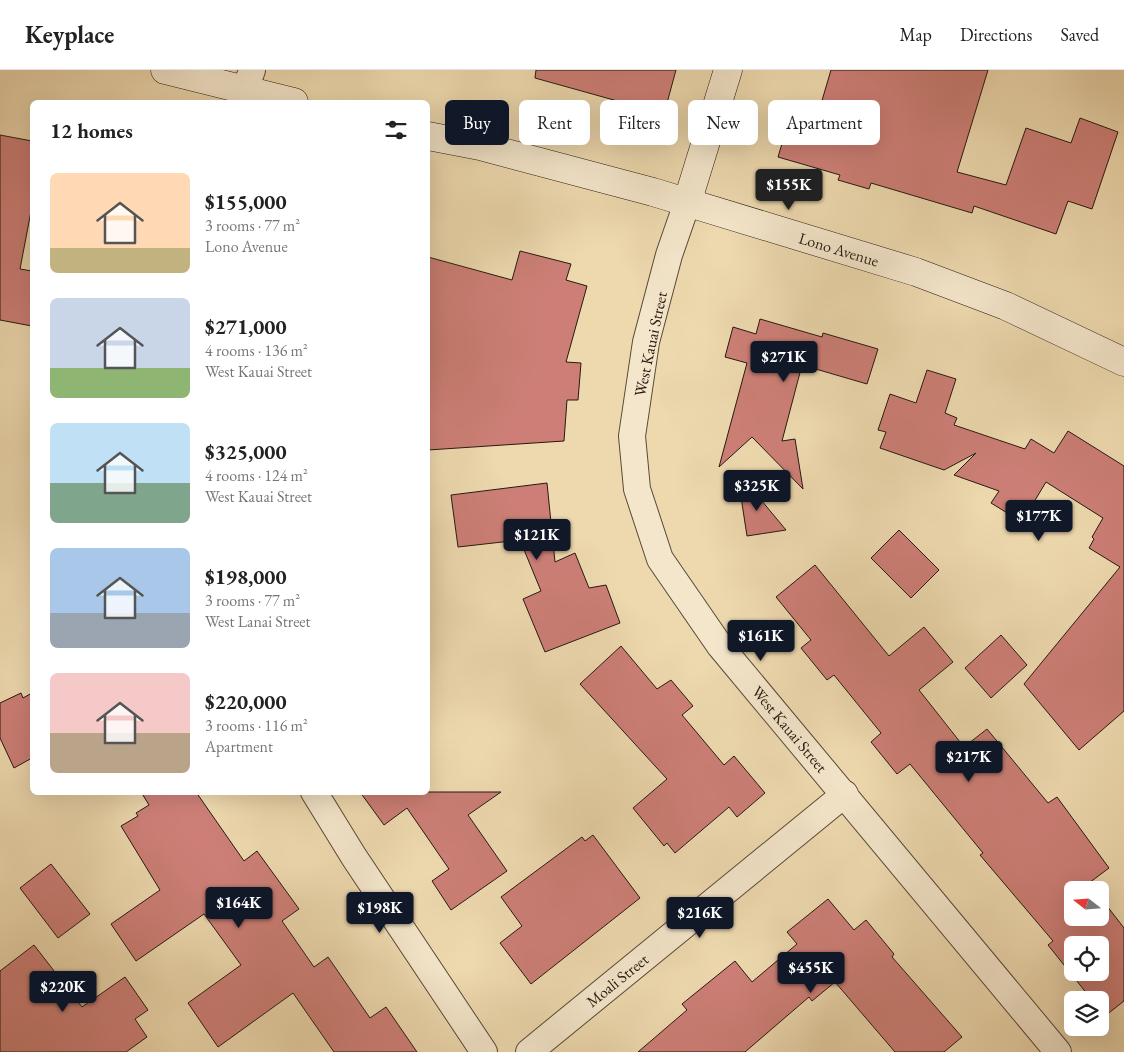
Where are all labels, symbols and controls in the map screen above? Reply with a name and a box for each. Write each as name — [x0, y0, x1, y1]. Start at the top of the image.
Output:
text: Keyplace — [25, 19, 114, 50]
text: Map — [900, 23, 932, 46]
text: Directions — [960, 23, 1032, 46]
text: Saved — [1060, 23, 1099, 46]
chip: Buy — [445, 100, 509, 145]
chip: Rent — [519, 100, 590, 145]
chip: Filters — [600, 100, 678, 145]
chip: New — [688, 100, 758, 145]
chip: Apartment — [768, 100, 880, 145]
icon: filters — [382, 116, 410, 144]
text: 12 homes — [50, 117, 133, 144]
pin: $155K — [754, 168, 824, 211]
text: $155K — [767, 174, 811, 195]
text: $155,000 — [205, 188, 287, 215]
icon: home — [90, 193, 150, 253]
text: 3 rooms · 77 m² — [205, 215, 300, 236]
street label: Lono Avenue — [796, 227, 881, 272]
text: Lono Avenue — [205, 236, 288, 257]
street label: West Kauai Street — [629, 290, 672, 399]
text: $271,000 — [205, 313, 287, 340]
icon: home — [90, 318, 150, 378]
text: 4 rooms · 136 m² — [205, 340, 308, 361]
pin: $271K — [749, 340, 819, 383]
text: $271K — [762, 346, 806, 367]
text: West Kauai Street — [205, 361, 312, 382]
text: $325,000 — [205, 438, 287, 465]
icon: home — [90, 443, 150, 503]
text: 4 rooms · 124 m² — [205, 465, 308, 486]
pin: $325K — [722, 470, 792, 512]
text: $325K — [735, 475, 779, 496]
text: West Kauai Street — [205, 486, 312, 507]
pin: $177K — [1004, 500, 1074, 542]
text: $177K — [1017, 505, 1061, 526]
pin: $121K — [502, 518, 572, 561]
text: $121K — [515, 524, 559, 545]
text: $198,000 — [205, 563, 287, 590]
icon: home — [90, 568, 150, 628]
text: 3 rooms · 77 m² — [205, 590, 300, 611]
text: West Lanai Street — [205, 611, 311, 632]
pin: $161K — [726, 620, 796, 662]
text: $161K — [739, 625, 783, 646]
street label: West Kauai Street — [747, 682, 832, 777]
text: $220,000 — [205, 688, 287, 715]
icon: home — [90, 693, 150, 753]
text: 3 rooms · 116 m² — [205, 715, 308, 736]
text: Apartment — [205, 736, 273, 757]
pin: $217K — [934, 740, 1004, 783]
text: $217K — [947, 746, 991, 767]
north arrow — [1064, 881, 1109, 926]
map controls — [1064, 881, 1109, 1036]
pin: $164K — [204, 886, 274, 929]
text: $164K — [217, 892, 261, 913]
pin: $198K — [345, 892, 415, 934]
pin: $216K — [665, 896, 735, 939]
text: $198K — [358, 897, 402, 918]
text: $216K — [678, 902, 722, 923]
button: locate — [1064, 936, 1109, 981]
street label: Moali Street — [582, 949, 653, 1012]
pin: $455K — [776, 952, 846, 994]
text: $455K — [789, 957, 833, 978]
pin: $220K — [28, 970, 98, 1013]
text: $220K — [41, 976, 85, 997]
button: layers — [1064, 991, 1109, 1036]

